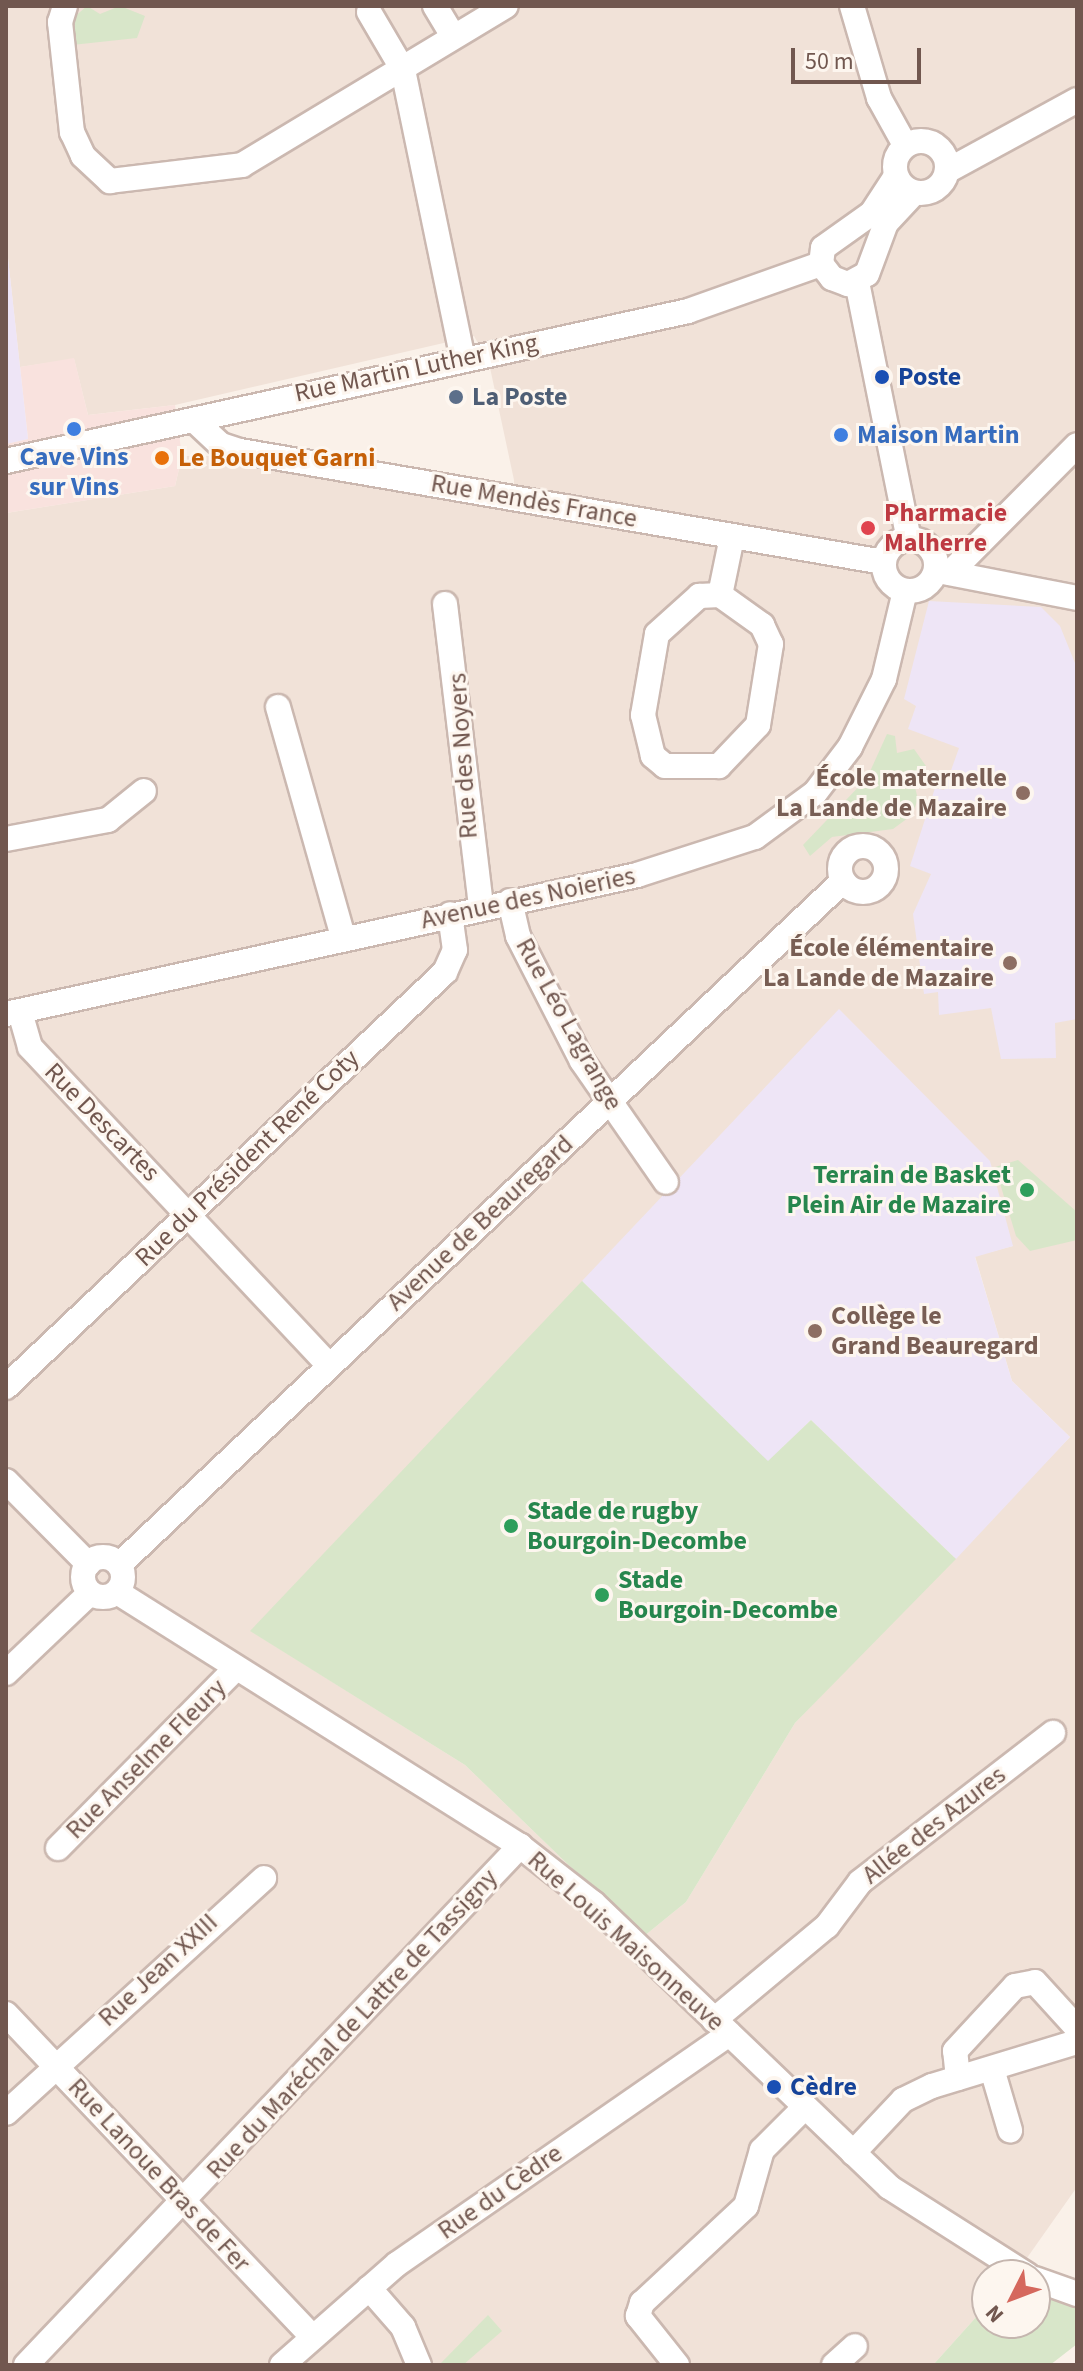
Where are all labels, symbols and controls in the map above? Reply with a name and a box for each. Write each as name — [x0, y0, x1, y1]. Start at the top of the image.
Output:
scale bar — [795, 32, 925, 82]
text: 50 m — [805, 44, 854, 79]
street label: Rue Martin Luther King — [291, 327, 541, 409]
place label: Poste — [898, 361, 961, 393]
marker: Poste — [873, 368, 891, 386]
place label: La Poste — [472, 381, 568, 413]
marker: La Poste — [447, 388, 465, 406]
place label: Maison Martin — [857, 419, 1020, 451]
marker: Cave Vins sur Vins — [65, 420, 83, 438]
marker: Maison Martin — [832, 426, 850, 444]
place label: Cave Vins sur Vins — [20, 441, 128, 502]
place label: Le Bouquet Garni — [178, 442, 375, 474]
marker: Le Bouquet Garni — [153, 449, 171, 467]
street label: Rue Mendès France — [429, 468, 639, 534]
place label: Pharmacie Malherre — [884, 497, 1007, 558]
marker: Pharmacie Malherre — [859, 519, 877, 537]
street label: Rue des Noyers — [442, 672, 484, 840]
place label: École maternelle La Lande de Mazaire — [776, 762, 1007, 824]
marker: École maternelle La Lande de Mazaire — [1014, 784, 1032, 802]
street label: Avenue des Noieries — [418, 860, 638, 936]
place label: École élémentaire La Lande de Mazaire — [763, 932, 994, 994]
street label: Rue Léo Lagrange — [509, 933, 629, 1115]
marker: École élémentaire La Lande de Mazaire — [1001, 954, 1019, 972]
street label: Rue du Président René Coty — [129, 1043, 365, 1273]
street label: Rue Descartes — [38, 1056, 166, 1188]
street label: Avenue de Beauregard — [380, 1129, 580, 1317]
place label: Terrain de Basket Plein Air de Mazaire — [787, 1159, 1011, 1220]
marker: Terrain de Basket Plein Air de Mazaire — [1018, 1181, 1036, 1199]
place label: Collège le Grand Beauregard — [831, 1300, 1039, 1362]
marker: Collège le Grand Beauregard — [806, 1322, 824, 1340]
place label: Stade de rugby Bourgoin-Decombe — [527, 1495, 747, 1556]
marker: Stade de rugby Bourgoin-Decombe — [502, 1517, 520, 1535]
place label: Stade Bourgoin-Decombe — [618, 1564, 838, 1626]
marker: Stade Bourgoin-Decombe — [593, 1586, 611, 1604]
street label: Rue Anselme Fleury — [59, 1672, 233, 1846]
street label: Allée des Azures — [856, 1759, 1012, 1891]
street label: Rue Louis Maisonneuve — [521, 1844, 731, 2038]
street label: Rue du Maréchal de Lattre de Tassigny — [200, 1862, 504, 2186]
street label: Rue Jean XXIII — [92, 1907, 224, 2033]
place label: Cèdre — [790, 2071, 857, 2103]
street label: Rue Lanoue Bras de Fer — [61, 2072, 257, 2278]
marker: Cèdre — [765, 2078, 783, 2096]
street label: Rue du Cèdre — [432, 2138, 568, 2246]
north arrow — [971, 2259, 1051, 2339]
text: N — [978, 2298, 1011, 2330]

